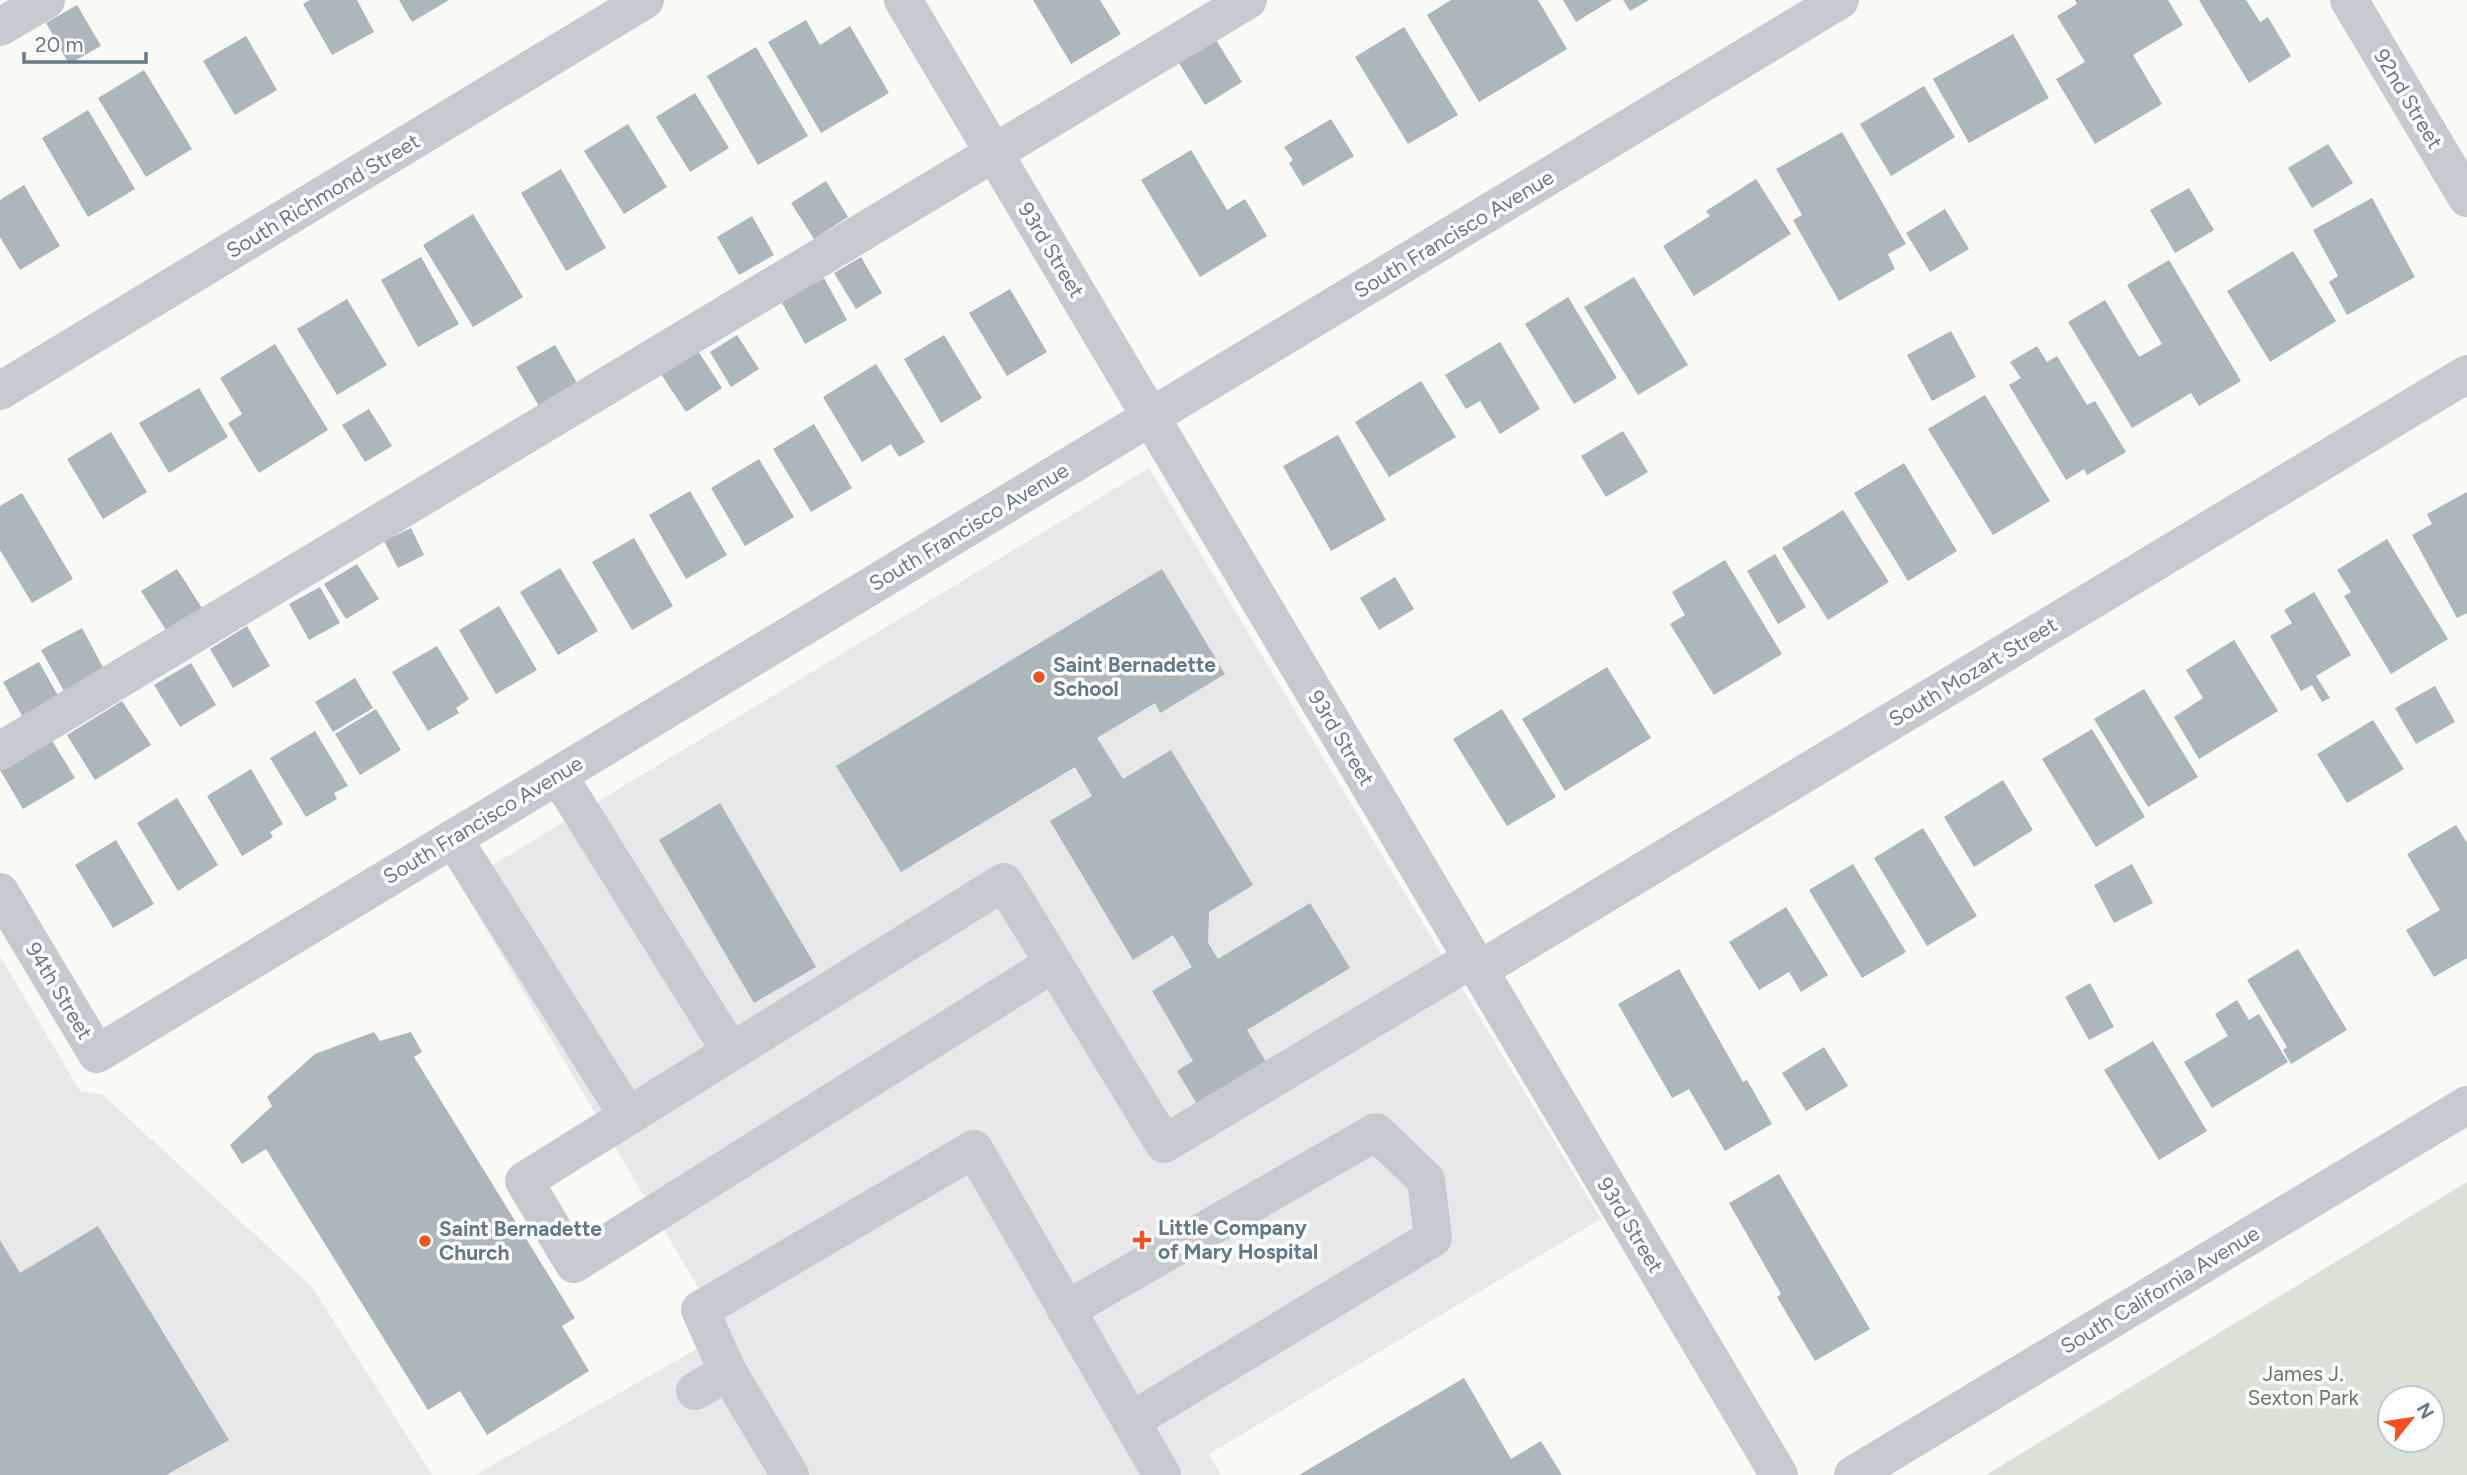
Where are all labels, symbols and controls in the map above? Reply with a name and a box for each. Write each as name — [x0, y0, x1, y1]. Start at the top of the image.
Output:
scale bar — [24, 21, 147, 65]
text: 20 m — [35, 32, 83, 57]
street label: 92nd Street — [2369, 44, 2448, 153]
street label: South Richmond Street — [222, 128, 424, 263]
street label: South Francisco Avenue — [1350, 164, 1558, 303]
street label: 93rd Street — [1013, 198, 1090, 302]
street label: South Francisco Avenue — [865, 457, 1073, 596]
street label: South Mozart Street — [1884, 611, 2061, 732]
place label: Saint Bernadette School — [1053, 652, 1216, 701]
marker: Saint Bernadette School — [1031, 669, 1047, 685]
street label: 93rd Street — [1303, 686, 1380, 790]
street label: South Francisco Avenue — [379, 750, 587, 889]
street label: 94th Street — [21, 938, 98, 1044]
street label: 93rd Street — [1592, 1173, 1669, 1277]
place label: Little Company of Mary Hospital — [1158, 1215, 1318, 1264]
place label: Saint Bernadette Church — [439, 1216, 602, 1265]
street label: South California Avenue — [2056, 1220, 2264, 1359]
marker: Little Company of Mary Hospital — [1132, 1230, 1152, 1250]
marker: Saint Bernadette Church — [417, 1233, 433, 1249]
park label: James J. Sexton Park — [2247, 1361, 2359, 1410]
north arrow — [2376, 1384, 2446, 1454]
text: N — [2412, 1399, 2439, 1423]

